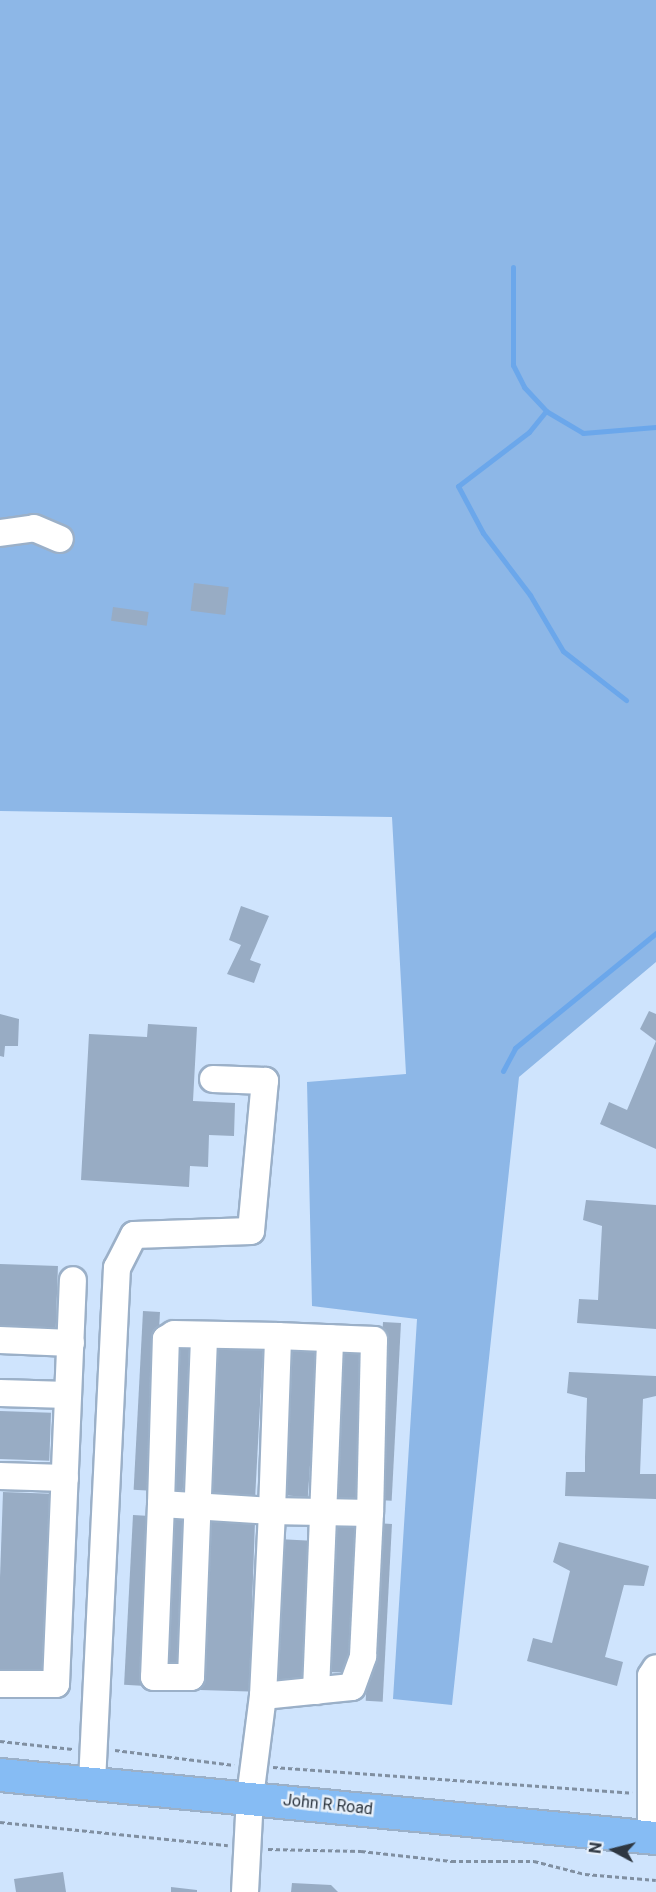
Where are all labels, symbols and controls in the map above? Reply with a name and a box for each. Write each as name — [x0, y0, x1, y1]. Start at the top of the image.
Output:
street label: John R Road — [282, 1791, 374, 1819]
north arrow — [584, 1820, 644, 1880]
text: N — [586, 1841, 606, 1855]

